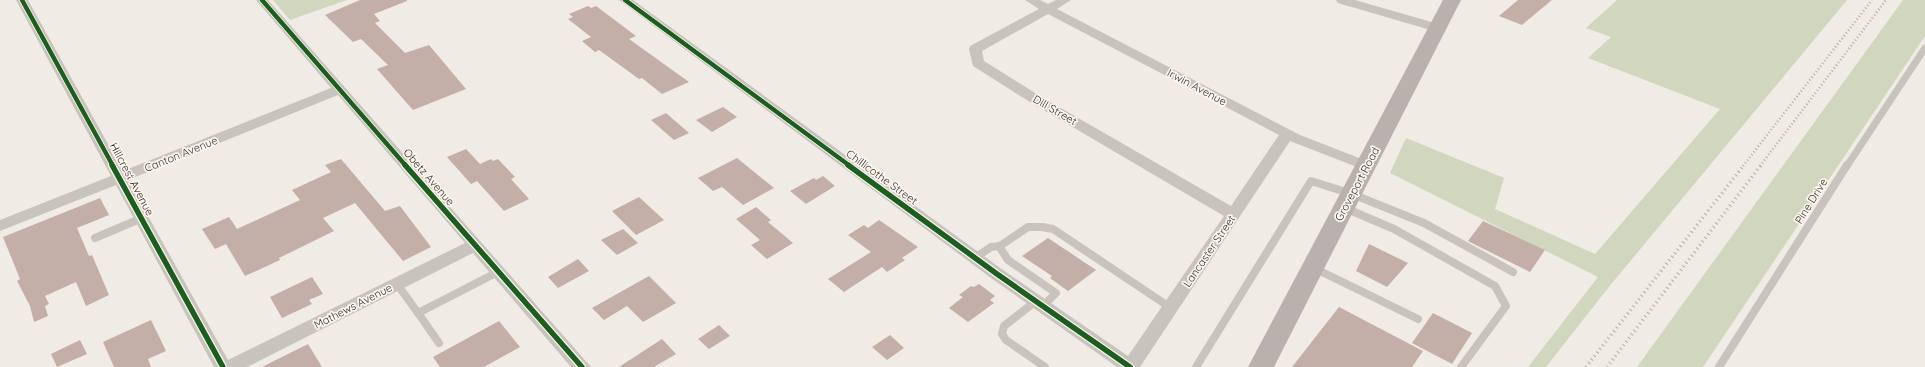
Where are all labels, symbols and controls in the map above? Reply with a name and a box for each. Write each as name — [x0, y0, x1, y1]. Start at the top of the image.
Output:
street label: Irwin Avenue — [1165, 66, 1229, 108]
street label: Dill Street — [1031, 92, 1080, 128]
street label: Canton Avenue — [142, 133, 220, 175]
street label: Hillcrest Avenue — [107, 140, 157, 218]
street label: Groveport Road — [1332, 145, 1382, 223]
street label: Obetz Avenue — [400, 146, 458, 208]
street label: Chillicothe Street — [844, 146, 921, 208]
street label: Pine Drive — [1792, 176, 1830, 226]
street label: Lancaster Street — [1180, 212, 1238, 290]
street label: Mathews Avenue — [312, 280, 394, 332]

